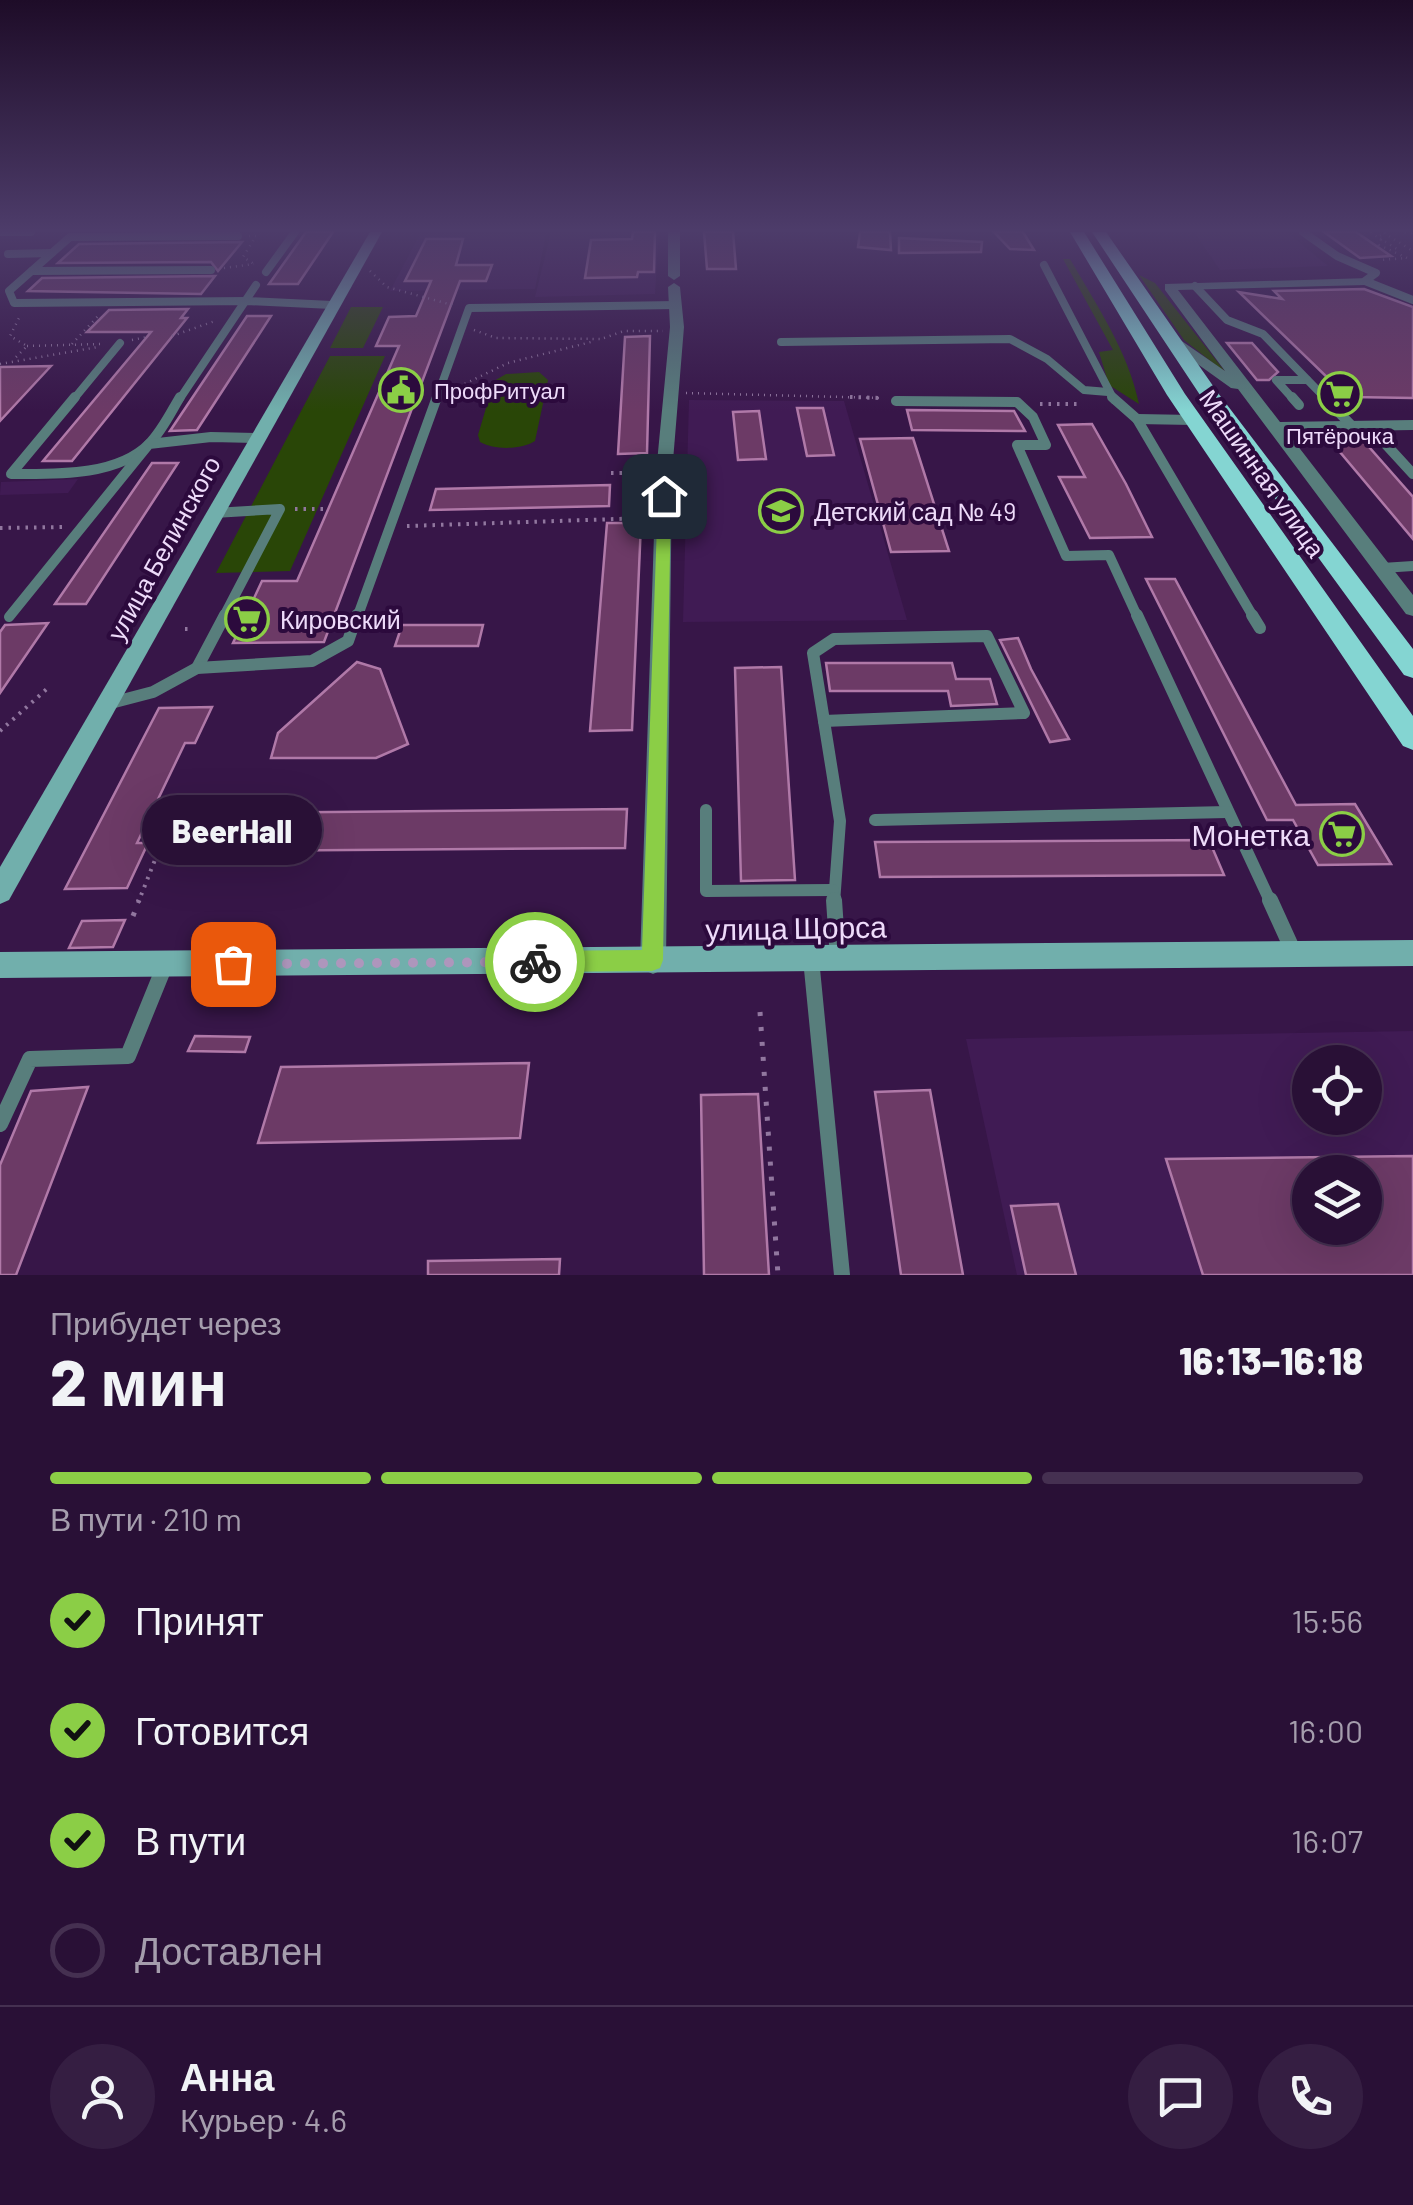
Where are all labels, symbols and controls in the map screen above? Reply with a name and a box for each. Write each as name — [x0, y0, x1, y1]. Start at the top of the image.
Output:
public building icon: ПрофРитуал — [378, 367, 424, 413]
supermarket icon: Пятёрочка — [1317, 371, 1363, 417]
place label: ПрофРитуал — [434, 377, 566, 404]
street label: Машинная улица — [1194, 383, 1332, 563]
place label: Пятёрочка — [1286, 422, 1395, 449]
street label: улица Белинского — [100, 451, 226, 645]
pin — [622, 454, 707, 539]
icon: home — [637, 469, 692, 524]
school or university icon: Детский сад № 49 — [758, 488, 804, 534]
place label: Детский сад № 49 — [814, 496, 1016, 526]
supermarket icon: Кировский — [224, 596, 270, 642]
place label: Кировский — [280, 604, 401, 634]
callout: BeerHall — [143, 794, 323, 864]
text: BeerHall — [172, 811, 292, 849]
supermarket icon: Монетка — [1319, 811, 1365, 857]
place label: Монетка — [1192, 816, 1310, 852]
street label: улица Щорса — [705, 907, 887, 947]
courier — [485, 912, 585, 1012]
pin — [191, 922, 276, 1007]
icon: bike — [508, 935, 563, 990]
icon: bag — [206, 937, 261, 992]
map controls — [1292, 1045, 1382, 1245]
button: locate — [1292, 1045, 1382, 1135]
button: layers — [1292, 1155, 1382, 1245]
text: Прибудет через — [50, 1303, 282, 1341]
text: 16:13–16:18 — [1179, 1337, 1363, 1383]
text: 2 мин — [50, 1341, 227, 1419]
text: В пути · 210 m — [50, 1499, 242, 1537]
icon: check — [50, 1593, 105, 1648]
text: Принят — [135, 1597, 264, 1643]
text: 15:56 — [1292, 1601, 1363, 1639]
icon: check — [50, 1703, 105, 1758]
text: Готовится — [135, 1707, 309, 1753]
text: 16:00 — [1288, 1711, 1363, 1749]
icon: check — [50, 1813, 105, 1868]
text: В пути — [135, 1817, 246, 1863]
text: 16:07 — [1291, 1821, 1363, 1859]
text: Доставлен — [135, 1927, 323, 1973]
button: person — [50, 2044, 155, 2149]
button: chat — [1128, 2044, 1233, 2149]
button: phone — [1258, 2044, 1363, 2149]
text: Анна — [180, 2053, 274, 2099]
text: Курьер · 4.6 — [180, 2100, 347, 2138]

